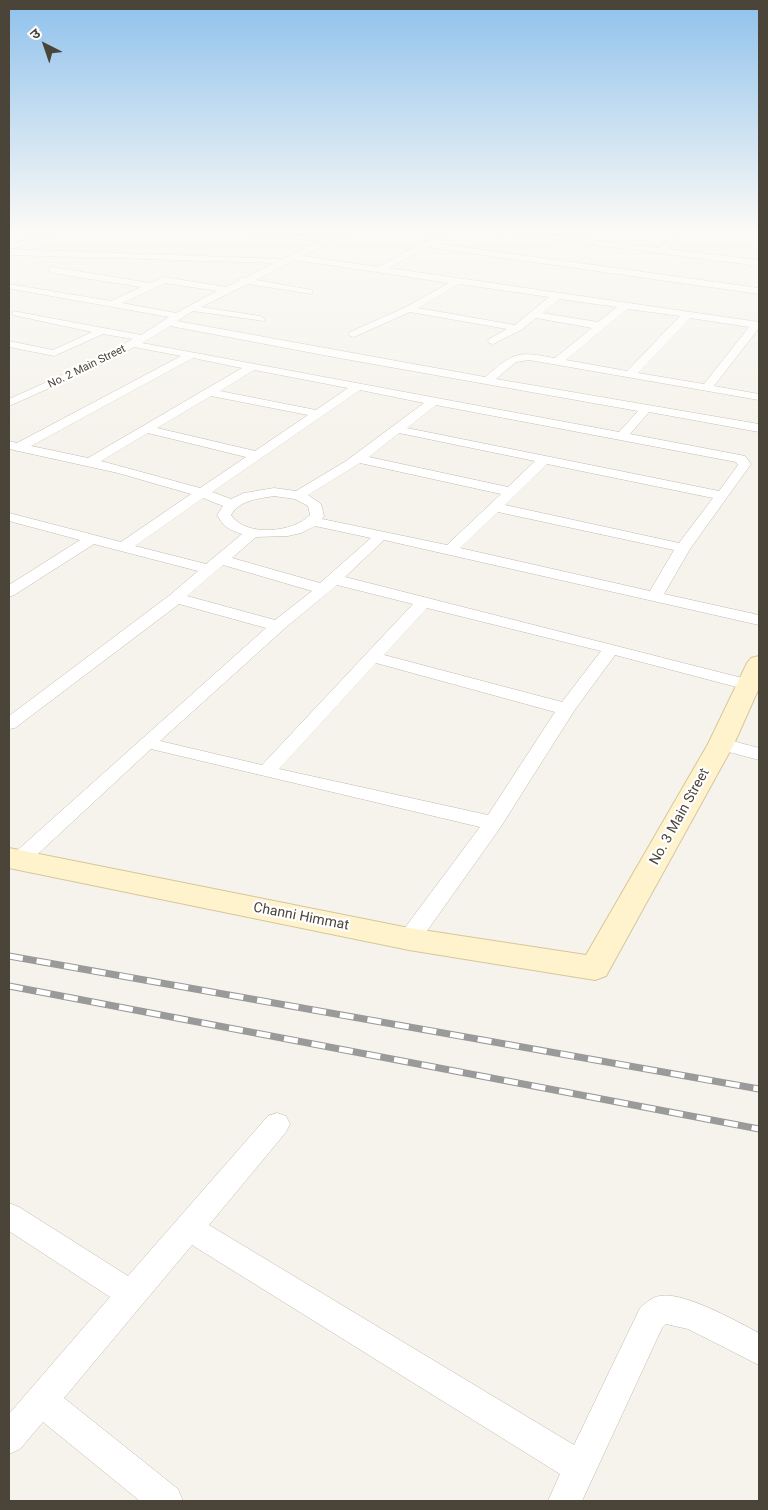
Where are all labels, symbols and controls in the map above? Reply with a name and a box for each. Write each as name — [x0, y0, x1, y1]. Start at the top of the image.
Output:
north arrow — [20, 20, 70, 70]
text: उ — [27, 25, 43, 42]
street label: No. 2 Main Street — [46, 342, 128, 392]
street label: No. 3 Main Street — [647, 766, 713, 868]
street label: Channi Himmat — [252, 900, 350, 934]

